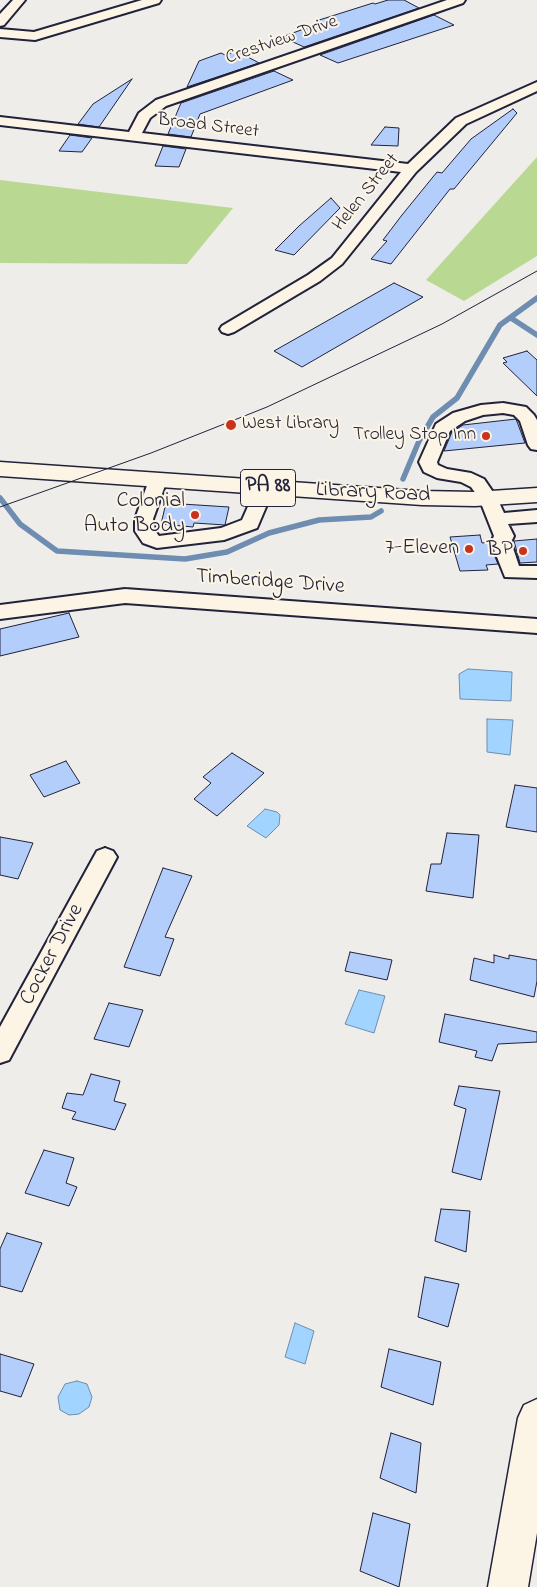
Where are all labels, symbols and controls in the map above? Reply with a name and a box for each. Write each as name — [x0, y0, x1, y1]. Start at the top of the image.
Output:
street label: Crestview Drive — [223, 11, 341, 71]
street label: Broad Street — [156, 109, 260, 145]
street label: Helen Street — [329, 150, 405, 236]
place label: West Library — [242, 414, 339, 436]
marker: West Library — [224, 418, 238, 432]
place label: Trolley Stop Inn — [353, 425, 476, 447]
marker: Trolley Stop Inn — [480, 430, 492, 442]
road number: PA 88 — [240, 469, 296, 506]
street label: Library Road — [315, 478, 431, 510]
place label: Colonial Auto Body — [84, 489, 185, 540]
marker: Colonial Auto Body — [189, 509, 201, 521]
place label: 7-Eleven — [385, 536, 459, 562]
place label: BP — [487, 538, 513, 564]
marker: 7-Eleven — [463, 543, 475, 555]
marker: BP — [517, 545, 529, 557]
street label: Timberidge Drive — [195, 565, 345, 601]
street label: Cocker Drive — [15, 900, 91, 1010]

